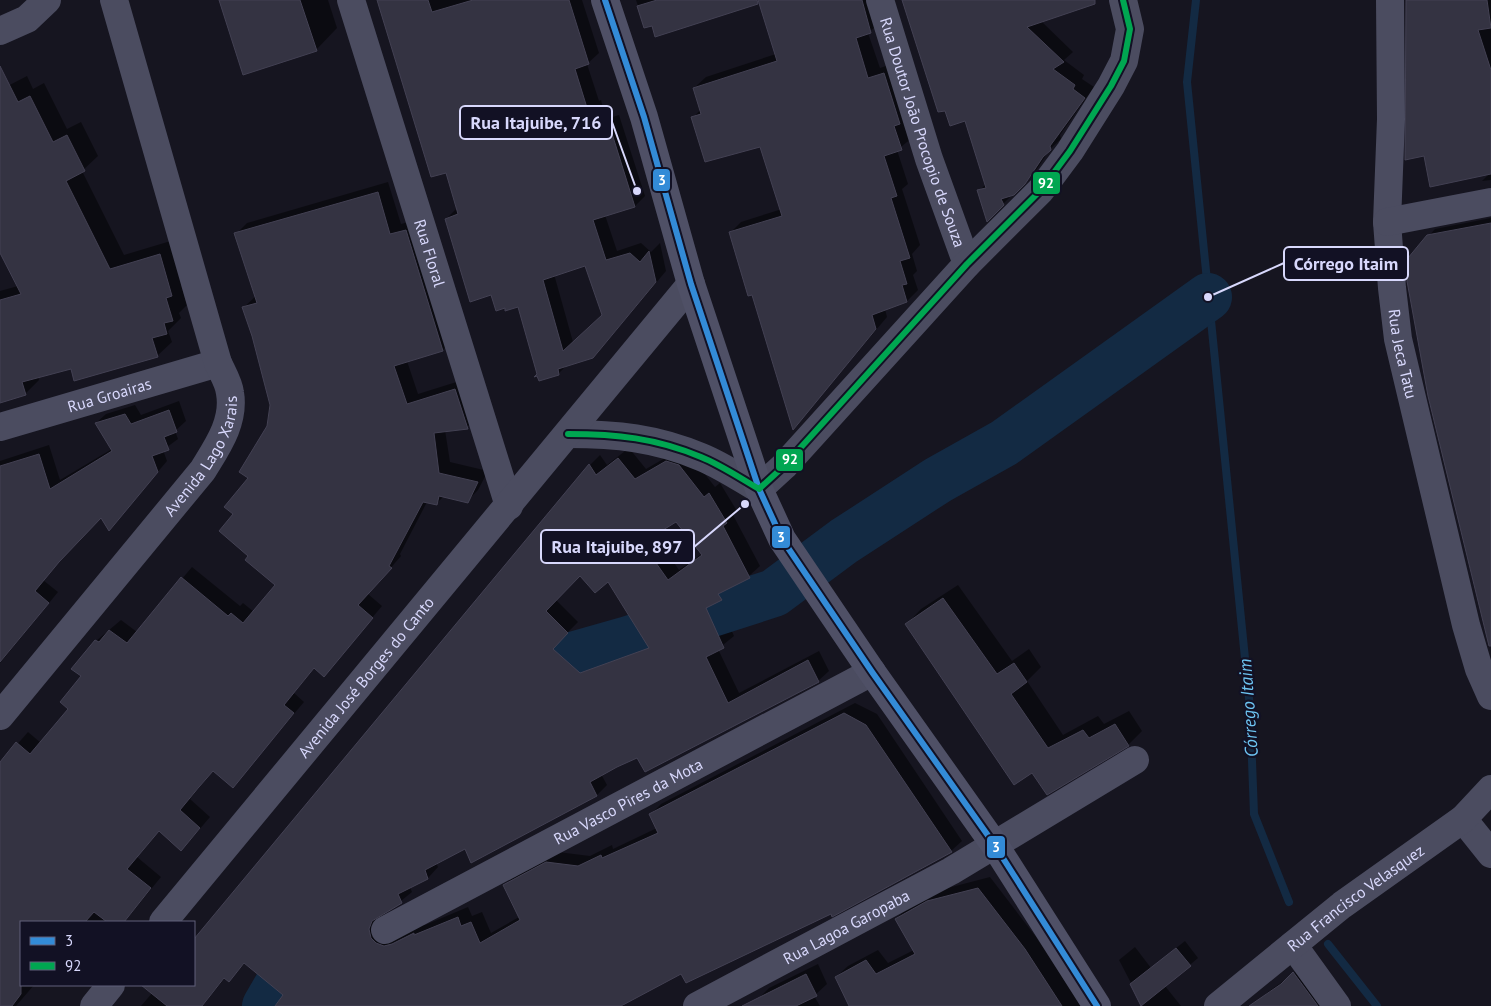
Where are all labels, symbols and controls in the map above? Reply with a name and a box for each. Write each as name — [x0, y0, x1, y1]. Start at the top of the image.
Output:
street label: Rua Doutor João Procopio de Souza — [876, 15, 970, 250]
callout: Rua Itajuibe, 716 — [460, 106, 612, 139]
text: Rua Itajuibe, 716 — [471, 111, 601, 134]
line badge: 3 — [652, 168, 671, 192]
text: 3 — [658, 171, 666, 189]
line badge: 92 — [1032, 171, 1061, 195]
text: 92 — [1038, 174, 1054, 192]
street label: Rua Floral — [410, 217, 450, 290]
callout: Córrego Itaim — [1284, 247, 1408, 280]
text: Córrego Itaim — [1294, 252, 1398, 275]
street label: Rua Jeca Tatu — [1385, 308, 1422, 401]
street label: Rua Groairas — [65, 373, 154, 417]
street label: Avenida Lago Xarais — [159, 395, 241, 520]
line badge: 92 — [775, 448, 804, 472]
text: 92 — [782, 450, 798, 468]
line badge: 3 — [771, 525, 791, 549]
text: 3 — [777, 528, 785, 546]
callout: Rua Itajuibe, 897 — [541, 530, 694, 563]
text: Rua Itajuibe, 897 — [552, 535, 682, 558]
street label: Avenida José Borges do Canto — [293, 593, 438, 762]
water label: Córrego Itaim — [1233, 658, 1263, 758]
street label: Rua Vasco Pires da Mota — [550, 754, 706, 849]
line badge: 3 — [986, 835, 1006, 859]
text: 3 — [992, 838, 1000, 856]
street label: Rua Francisco Velasquez — [1283, 840, 1428, 956]
street label: Rua Lagoa Garopaba — [780, 885, 913, 968]
legend — [20, 921, 195, 986]
text: 3 — [65, 931, 73, 950]
text: 92 — [65, 956, 81, 975]

